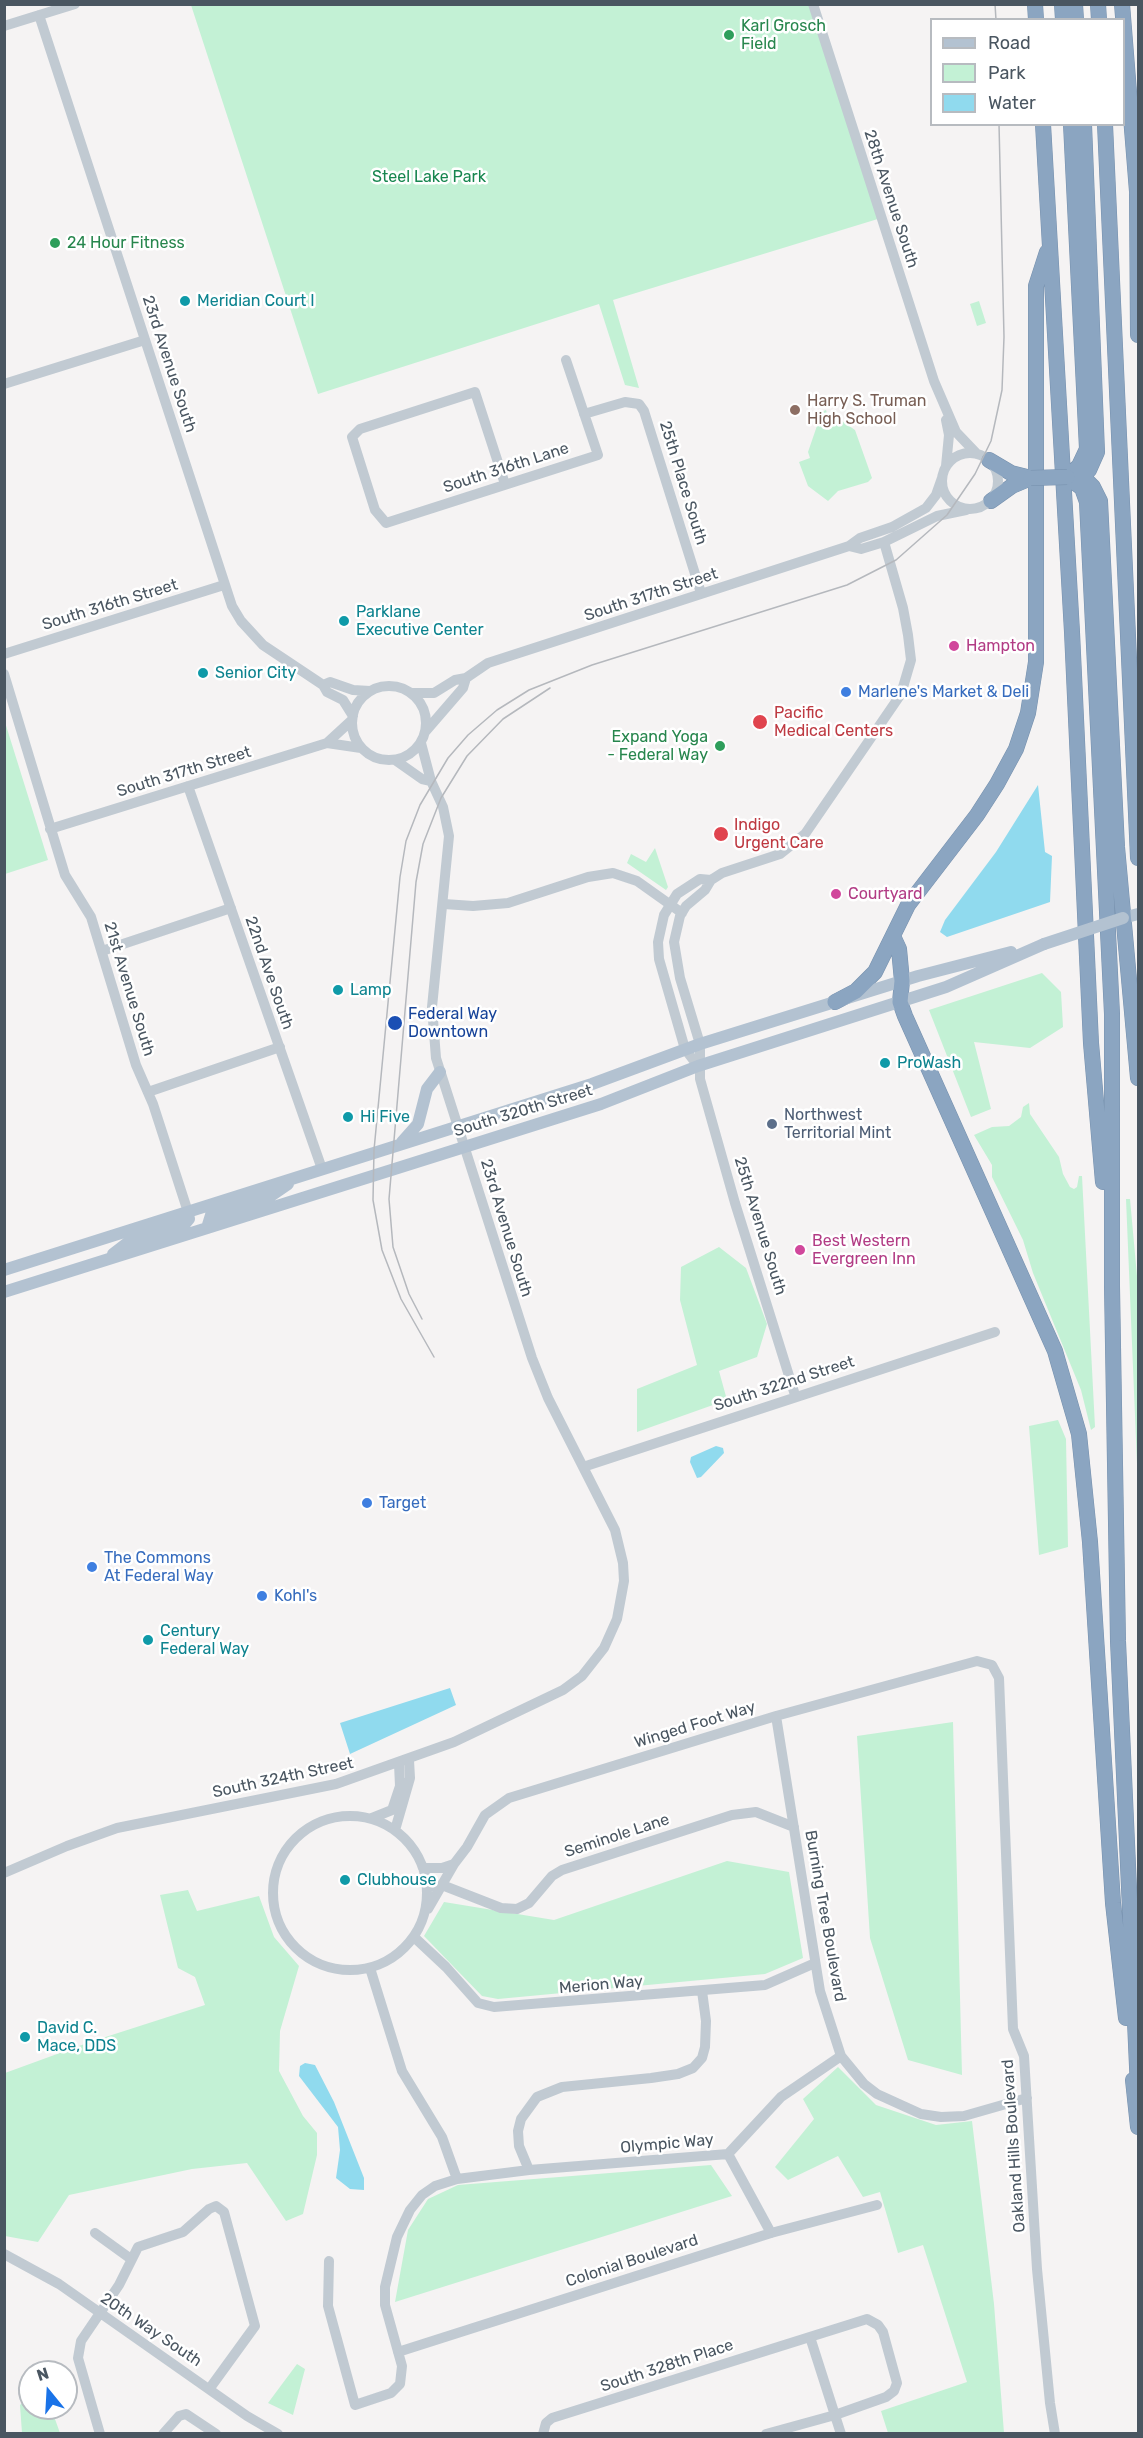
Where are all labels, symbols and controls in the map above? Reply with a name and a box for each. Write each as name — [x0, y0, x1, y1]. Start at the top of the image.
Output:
place label: Karl Grosch Field — [741, 16, 826, 54]
legend — [930, 18, 1125, 126]
marker: Karl Grosch Field — [722, 28, 736, 42]
text: Road — [988, 32, 1031, 54]
text: Park — [988, 62, 1025, 84]
text: Water — [988, 92, 1036, 114]
street label: 28th Avenue South — [860, 127, 922, 271]
park label: Steel Lake Park — [372, 167, 486, 187]
place label: 24 Hour Fitness — [67, 233, 185, 253]
marker: 24 Hour Fitness — [48, 236, 62, 250]
place label: Meridian Court I — [197, 291, 315, 311]
street label: 23rd Avenue South — [138, 293, 200, 435]
marker: Meridian Court I — [178, 294, 192, 308]
place label: Harry S. Truman High School — [807, 391, 926, 429]
marker: Harry S. Truman High School — [788, 403, 802, 417]
street label: 25th Place South — [655, 419, 711, 547]
street label: South 316th Lane — [441, 439, 571, 497]
street label: South 317th Street — [582, 564, 720, 626]
street label: South 316th Street — [40, 575, 180, 635]
place label: Parklane Executive Center — [356, 602, 484, 640]
marker: Parklane Executive Center — [337, 614, 351, 628]
place label: Hampton — [966, 636, 1035, 656]
marker: Hampton — [947, 639, 961, 653]
place label: Senior City — [215, 663, 296, 683]
marker: Senior City — [196, 666, 210, 680]
place label: Marlene's Market & Deli — [858, 682, 1029, 702]
marker: Marlene's Market & Deli — [839, 685, 853, 699]
place label: Pacific Medical Centers — [774, 703, 893, 741]
marker: Pacific Medical Centers — [751, 713, 769, 731]
place label: Expand Yoga - Federal Way — [607, 727, 708, 765]
marker: Expand Yoga - Federal Way — [713, 739, 727, 753]
street label: South 317th Street — [115, 742, 253, 802]
place label: Indigo Urgent Care — [734, 815, 824, 853]
marker: Indigo Urgent Care — [712, 825, 730, 843]
place label: Courtyard — [848, 884, 923, 904]
marker: Courtyard — [829, 887, 843, 901]
street label: 22nd Ave South — [241, 914, 297, 1032]
street label: 21st Avenue South — [99, 920, 159, 1058]
place label: Lamp — [350, 980, 392, 1000]
marker: Lamp — [331, 983, 345, 997]
place label: Federal Way Downtown — [408, 1004, 497, 1042]
marker: Federal Way Downtown — [386, 1014, 404, 1032]
place label: ProWash — [897, 1053, 961, 1073]
marker: ProWash — [878, 1056, 892, 1070]
street label: South 320th Street — [451, 1081, 595, 1141]
place label: Northwest Territorial Mint — [784, 1105, 891, 1143]
place label: Hi Five — [360, 1107, 410, 1127]
marker: Hi Five — [341, 1110, 355, 1124]
marker: Northwest Territorial Mint — [765, 1117, 779, 1131]
street label: 25th Avenue South — [730, 1155, 790, 1297]
street label: 23rd Avenue South — [476, 1157, 536, 1299]
place label: Best Western Evergreen Inn — [812, 1231, 916, 1269]
marker: Best Western Evergreen Inn — [793, 1243, 807, 1257]
street label: South 322nd Street — [711, 1352, 857, 1416]
place label: Target — [379, 1493, 426, 1513]
marker: Target — [360, 1496, 374, 1510]
place label: The Commons At Federal Way — [104, 1548, 214, 1586]
marker: The Commons At Federal Way — [85, 1560, 99, 1574]
place label: Kohl's — [274, 1586, 317, 1606]
marker: Kohl's — [255, 1589, 269, 1603]
place label: Century Federal Way — [160, 1621, 249, 1659]
marker: Century Federal Way — [141, 1633, 155, 1647]
street label: Winged Foot Way — [632, 1697, 758, 1753]
street label: South 324th Street — [211, 1754, 355, 1802]
street label: Seminole Lane — [562, 1810, 672, 1862]
street label: Burning Tree Boulevard — [800, 1829, 850, 2003]
place label: Clubhouse — [357, 1870, 436, 1890]
marker: Clubhouse — [338, 1873, 352, 1887]
street label: Merion Way — [558, 1972, 644, 1998]
place label: David C. Mace, DDS — [37, 2018, 116, 2056]
marker: David C. Mace, DDS — [18, 2030, 32, 2044]
street label: Oakland Hills Boulevard — [998, 2059, 1030, 2233]
street label: Olympic Way — [619, 2130, 715, 2158]
street label: Colonial Boulevard — [563, 2231, 701, 2291]
street label: 20th Way South — [97, 2289, 205, 2371]
street label: South 328th Place — [598, 2335, 736, 2397]
north arrow — [18, 2360, 78, 2420]
text: N — [34, 2363, 51, 2385]

